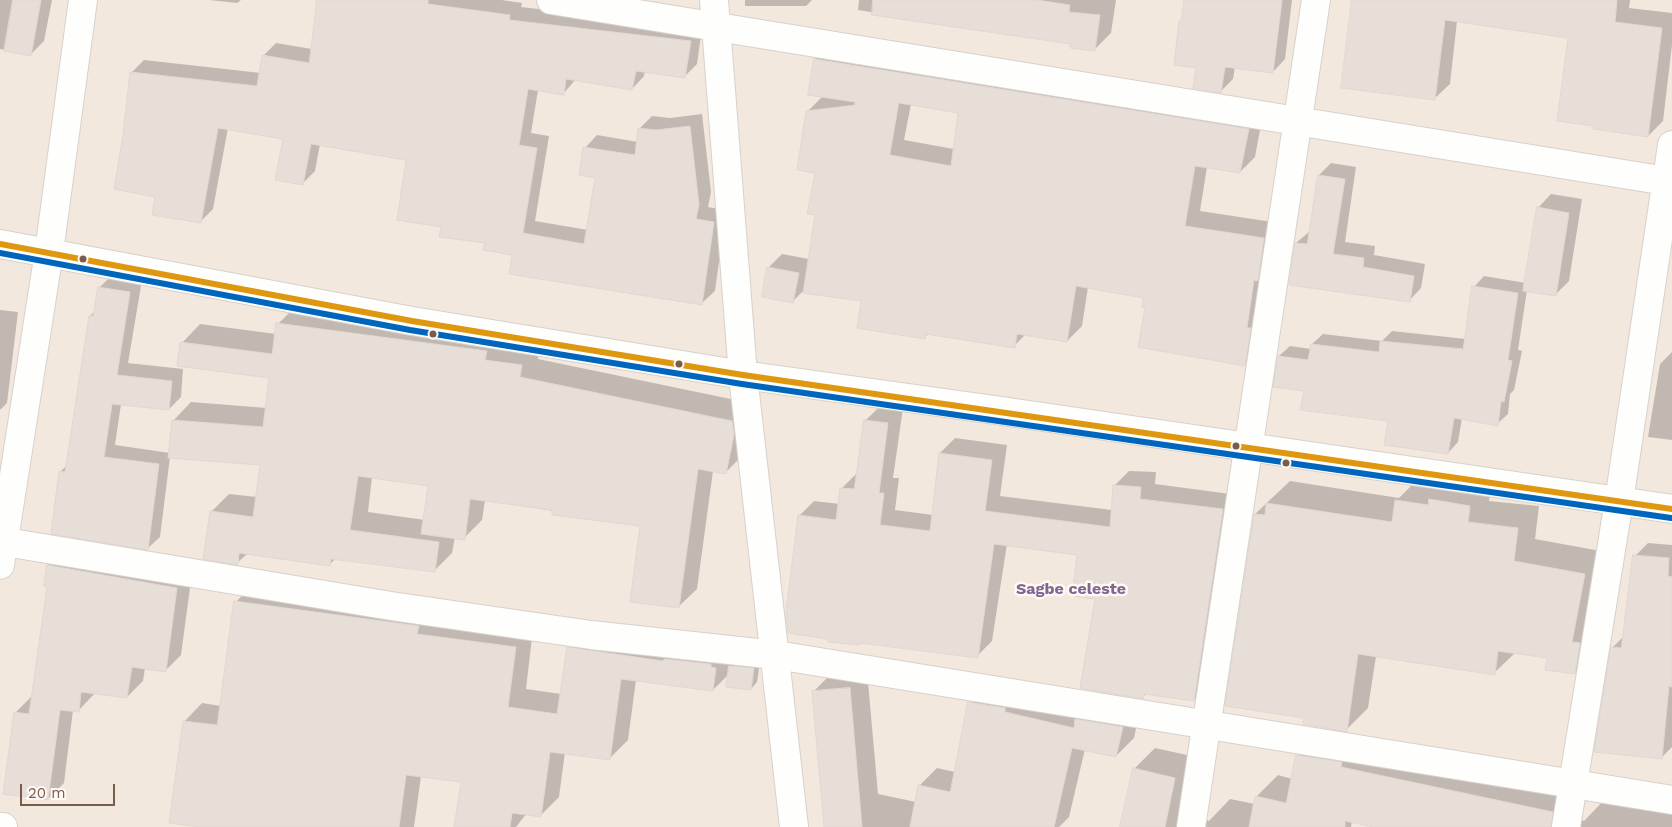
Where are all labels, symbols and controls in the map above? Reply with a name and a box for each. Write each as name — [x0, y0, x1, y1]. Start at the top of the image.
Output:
unlabelled marker — [78, 254, 88, 264]
unlabelled marker — [428, 329, 438, 339]
unlabelled marker — [674, 359, 684, 369]
unlabelled marker — [1231, 441, 1241, 451]
unlabelled marker — [1281, 458, 1291, 468]
district label: Sagbe celeste — [1016, 579, 1126, 599]
scale bar — [22, 774, 118, 806]
text: 20 m — [28, 784, 66, 802]

